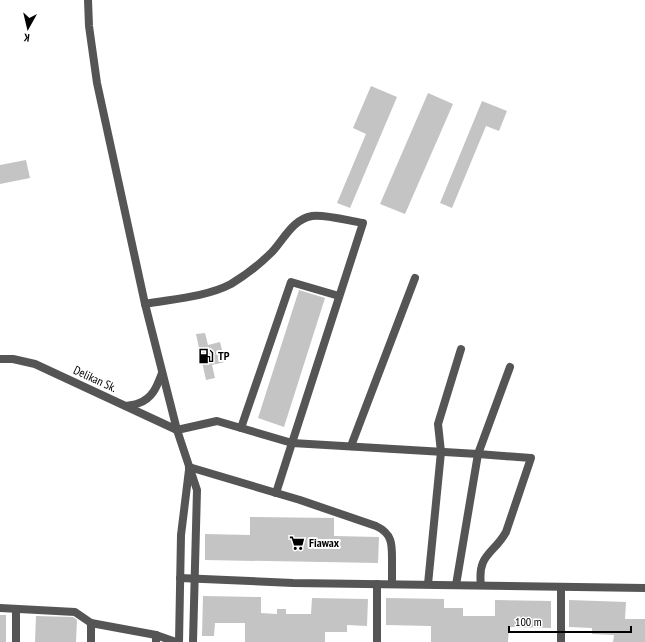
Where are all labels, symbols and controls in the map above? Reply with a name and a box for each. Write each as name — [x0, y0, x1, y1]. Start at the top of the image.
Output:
north arrow — [8, 8, 48, 48]
text: K — [23, 31, 30, 45]
fuel station icon: TP — [197, 347, 215, 365]
place label: TP — [218, 348, 230, 363]
street label: Delikan Sk. — [71, 362, 119, 395]
supermarket icon: Fiawax — [288, 534, 306, 552]
place label: Fiawax — [309, 535, 340, 550]
scale bar — [509, 608, 631, 634]
text: 100 m — [515, 614, 542, 629]

